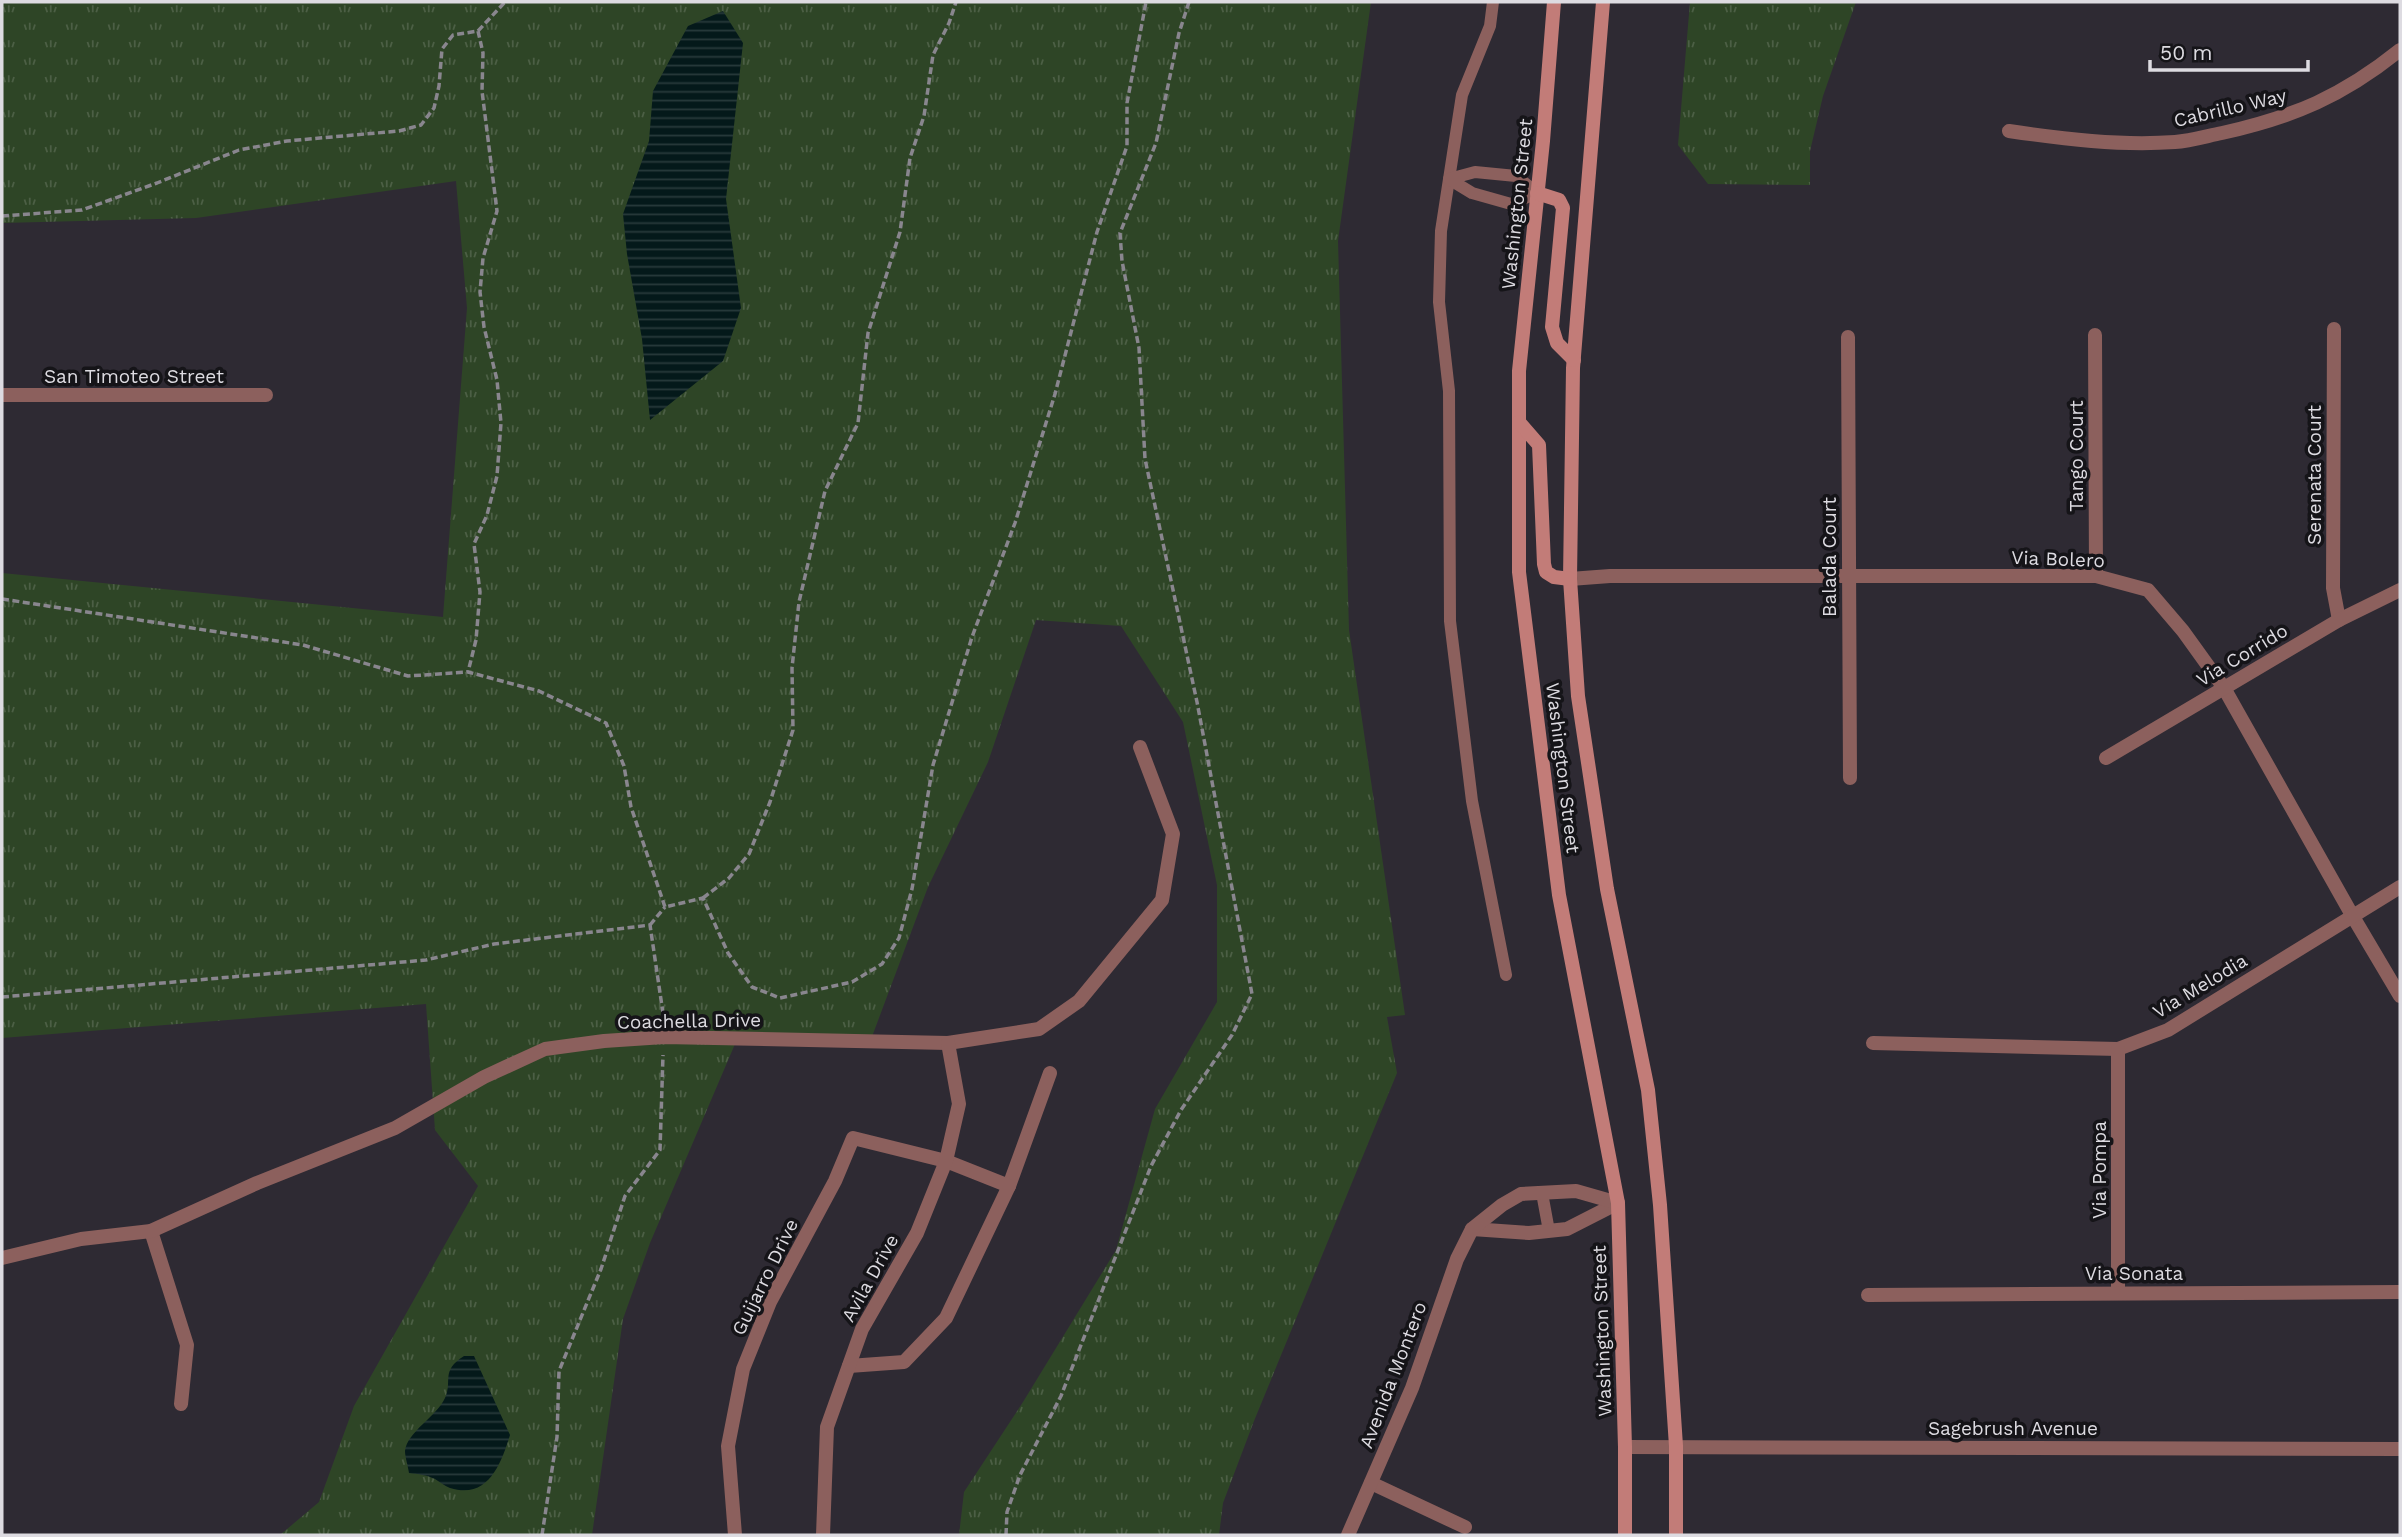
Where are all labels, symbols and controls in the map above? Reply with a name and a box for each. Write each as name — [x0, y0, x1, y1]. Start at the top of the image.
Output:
scale bar — [2150, 28, 2308, 72]
text: 50 m — [2160, 40, 2212, 65]
street label: Cabrillo Way — [2171, 84, 2289, 132]
street label: Washington Street — [1497, 117, 1537, 291]
street label: San Timoteo Street — [44, 365, 224, 388]
street label: Tango Court — [2065, 400, 2088, 512]
street label: Serenata Court — [2303, 405, 2326, 545]
street label: Balada Court — [1818, 497, 1841, 617]
street label: Via Bolero — [2011, 546, 2105, 572]
street label: Via Corrido — [2192, 619, 2292, 691]
street label: Washington Street — [1541, 681, 1585, 855]
street label: Via Melodia — [2149, 949, 2252, 1023]
street label: Coachella Drive — [617, 1008, 761, 1034]
street label: Via Pompa — [2088, 1121, 2111, 1219]
street label: Guijarro Drive — [727, 1215, 803, 1339]
street label: Avila Drive — [836, 1230, 904, 1326]
street label: Washington Street — [1588, 1245, 1616, 1417]
street label: Via Sonata — [2085, 1262, 2184, 1285]
street label: Avenida Montero — [1354, 1298, 1432, 1452]
street label: Sagebrush Avenue — [1928, 1417, 2098, 1440]

